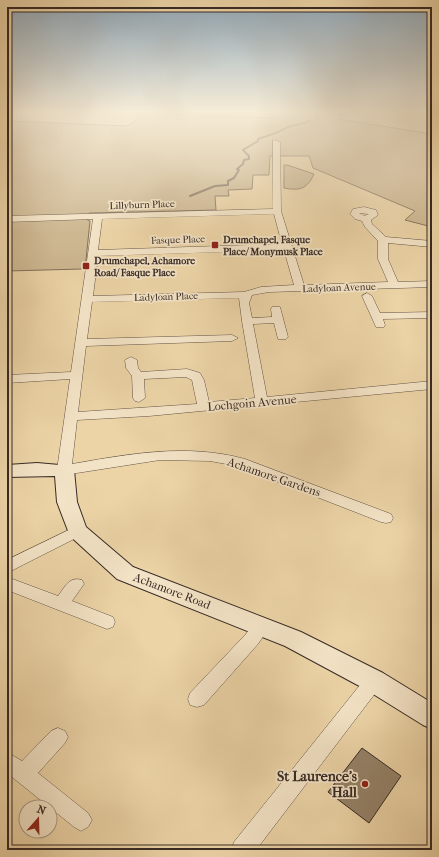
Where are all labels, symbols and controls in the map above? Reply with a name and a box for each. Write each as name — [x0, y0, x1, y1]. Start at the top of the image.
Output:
street label: Lillyburn Place — [109, 198, 175, 212]
street label: Fasque Place — [151, 233, 205, 247]
place label: Drumchapel, Fasque Place/ Monymusk Place — [222, 234, 323, 258]
marker: Drumchapel, Fasque Place/ Monymusk Place — [210, 240, 220, 250]
place label: Drumchapel, Achamore Road/ Fasque Place — [93, 255, 195, 279]
marker: Drumchapel, Achamore Road/ Fasque Place — [81, 261, 91, 271]
street label: Ladyloan Avenue — [302, 281, 376, 295]
street label: Ladyloan Place — [134, 290, 198, 304]
street label: Lochgoin Avenue — [207, 392, 297, 414]
street label: Achamore Gardens — [225, 454, 323, 500]
street label: Achamore Road — [131, 570, 213, 612]
place label: St Laurence's Hall — [277, 768, 358, 801]
marker: St Laurence's Hall — [360, 779, 370, 789]
north arrow — [18, 799, 58, 839]
text: N — [35, 803, 48, 818]

